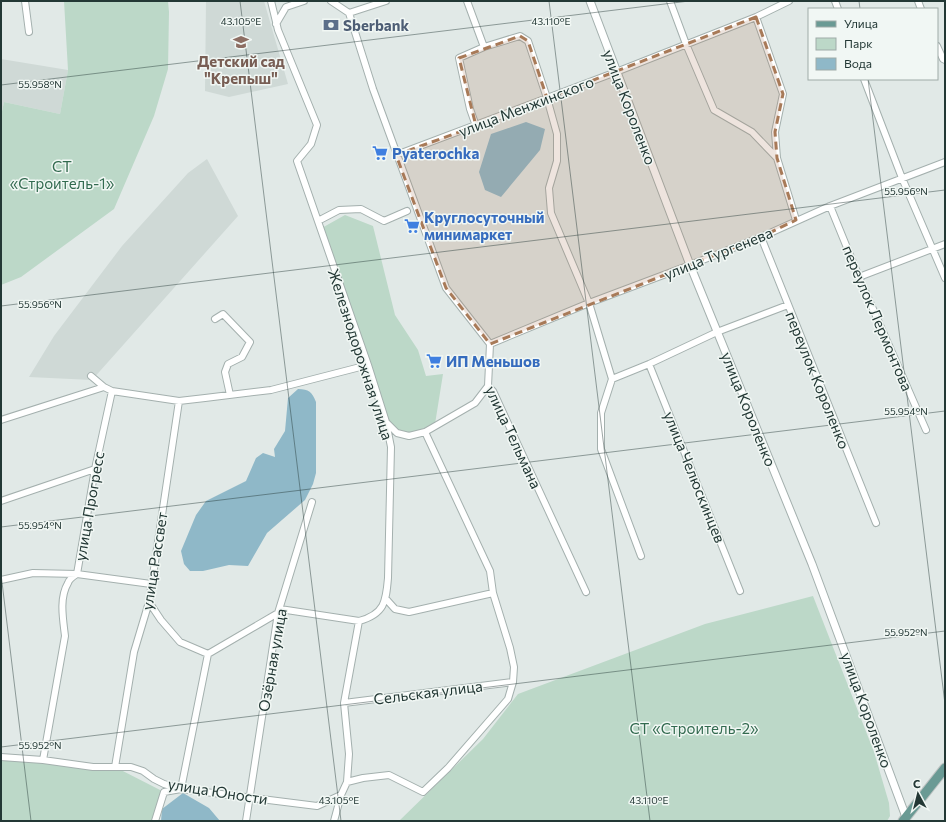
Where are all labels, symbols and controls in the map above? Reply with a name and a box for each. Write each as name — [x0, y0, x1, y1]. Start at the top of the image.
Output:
legend — [808, 8, 938, 80]
text: 43.105°E — [221, 15, 261, 27]
text: 43.110°E — [532, 15, 570, 27]
bank icon: Sberbank — [322, 16, 340, 34]
place label: Sberbank — [343, 16, 409, 34]
text: Улица — [844, 16, 878, 30]
school or university icon: Детский сад "Крепыш" — [232, 33, 250, 51]
text: Парк — [844, 36, 873, 50]
street label: улица Короленко — [600, 47, 660, 167]
place label: Детский сад "Крепыш" — [197, 52, 286, 87]
text: Вода — [844, 56, 872, 70]
street label: улица Менжинского — [456, 72, 596, 140]
text: 55.958°N — [18, 78, 62, 90]
supermarket icon: Pyaterochka — [371, 144, 389, 162]
place label: Pyaterochka — [392, 144, 479, 162]
park label: СТ «Строитель-1» — [10, 157, 115, 192]
text: 55.956°N — [884, 185, 928, 197]
place label: Круглосуточный минимаркет — [424, 208, 545, 243]
supermarket icon: Круглосуточный минимаркет — [403, 217, 421, 235]
street label: улица Тургенева — [661, 223, 775, 283]
street label: переулок Лермонтова — [839, 242, 917, 394]
street label: Железнодорожная улица — [325, 266, 397, 442]
text: 55.956°N — [18, 298, 62, 310]
street label: переулок Короленко — [782, 309, 854, 451]
street label: улица Короленко — [718, 349, 780, 469]
supermarket icon: ИП Меньшов — [425, 352, 443, 370]
place label: ИП Меньшов — [446, 352, 540, 370]
street label: улица Тельмана — [482, 383, 546, 491]
text: 55.954°N — [884, 405, 928, 417]
street label: улица Челюскинцев — [660, 409, 730, 545]
street label: улица Прогресс — [71, 450, 107, 562]
street label: улица Рассвет — [137, 511, 171, 611]
text: 55.954°N — [18, 519, 62, 531]
street label: Озёрная улица — [254, 607, 290, 713]
text: 55.952°N — [884, 626, 928, 638]
street label: улица Короленко — [838, 650, 896, 770]
street label: Сельская улица — [373, 676, 483, 708]
park label: СТ «Строитель-2» — [629, 719, 759, 737]
text: 55.952°N — [18, 739, 62, 751]
street label: улица Юности — [167, 774, 269, 808]
north arrow — [898, 774, 938, 814]
text: С — [912, 777, 922, 790]
text: 43.105°E — [319, 794, 359, 806]
text: 43.110°E — [630, 794, 668, 806]

